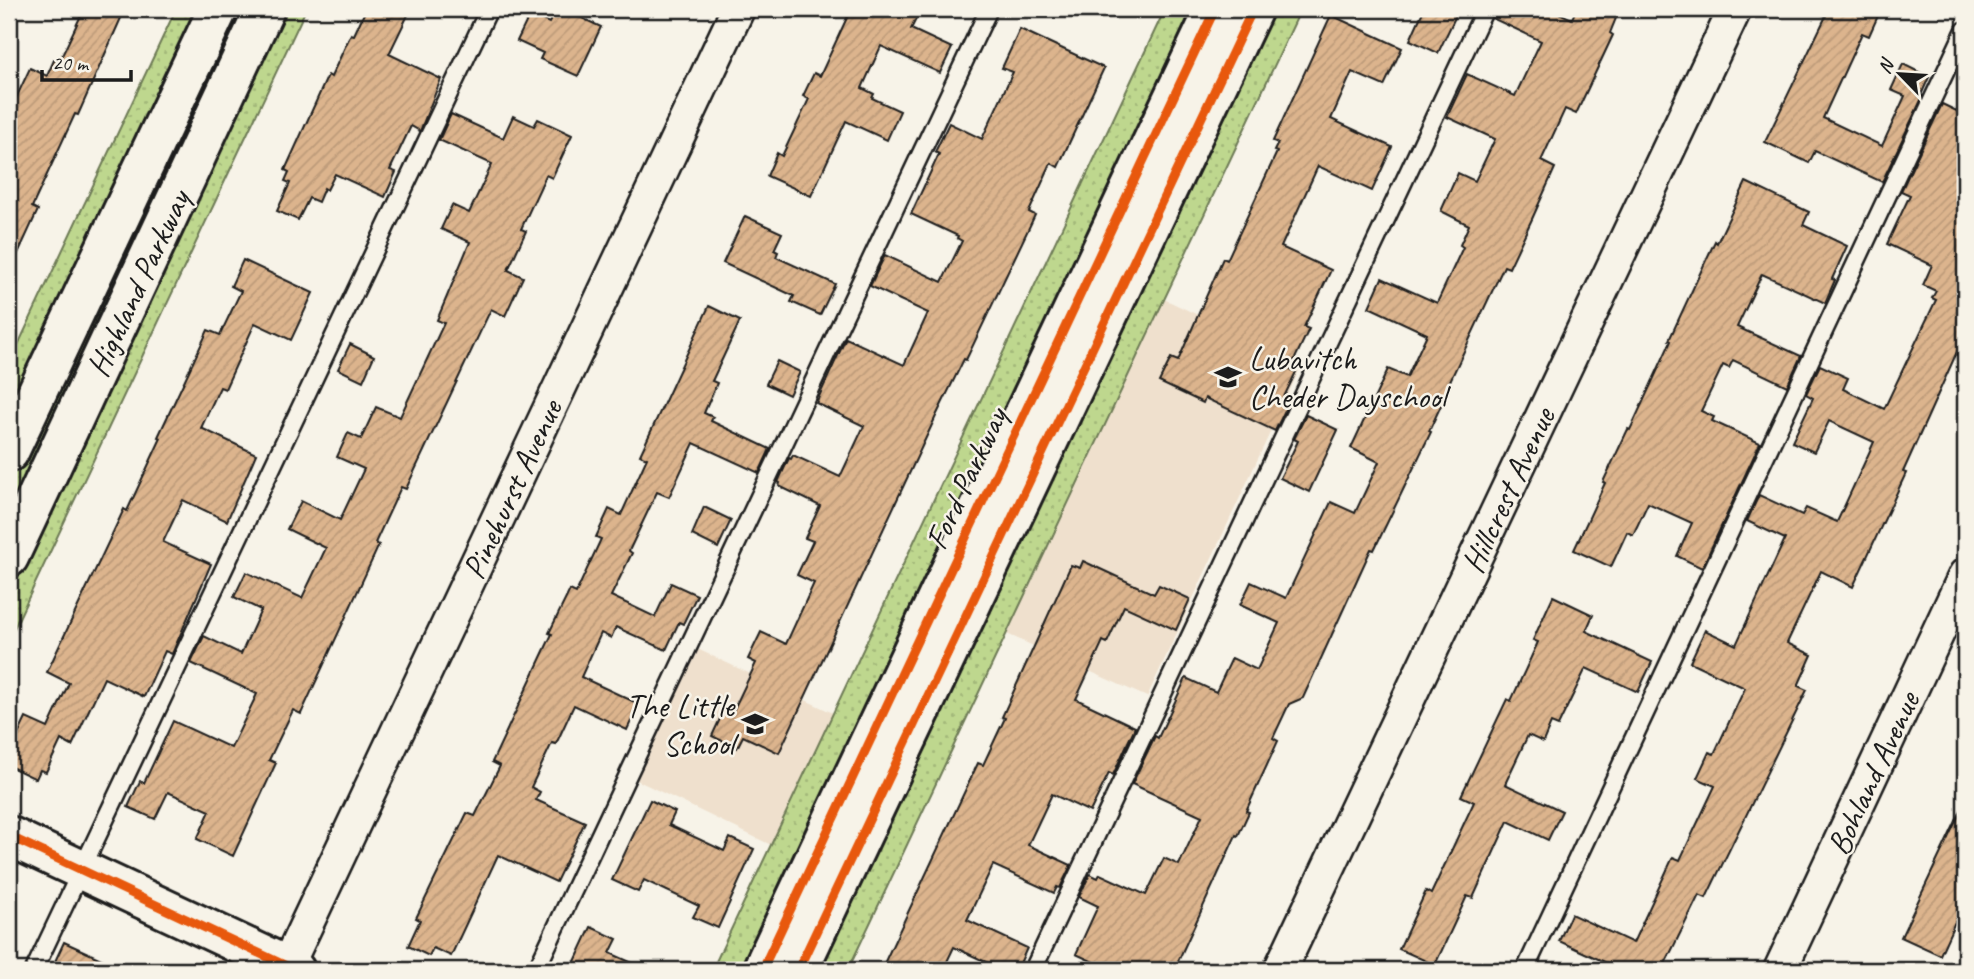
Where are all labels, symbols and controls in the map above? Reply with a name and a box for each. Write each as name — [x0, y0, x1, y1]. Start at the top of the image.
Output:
scale bar — [42, 38, 131, 82]
north arrow — [1866, 38, 1936, 108]
text: 20 m — [52, 50, 90, 76]
text: N — [1872, 54, 1900, 78]
street label: Highland Parkway — [76, 181, 200, 383]
place label: Lubavitch Cheder Dayschool — [1249, 338, 1451, 418]
school or university icon: Lubavitch Cheder Dayschool — [1213, 362, 1243, 392]
street label: Pinehurst Avenue — [452, 391, 573, 586]
street label: Ford Parkway — [915, 398, 1018, 556]
street label: Hillcrest Avenue — [1451, 399, 1565, 580]
street label: Bohland Avenue — [1817, 683, 1930, 861]
place label: The Little School — [626, 685, 739, 765]
school or university icon: The Little School — [740, 709, 770, 739]

